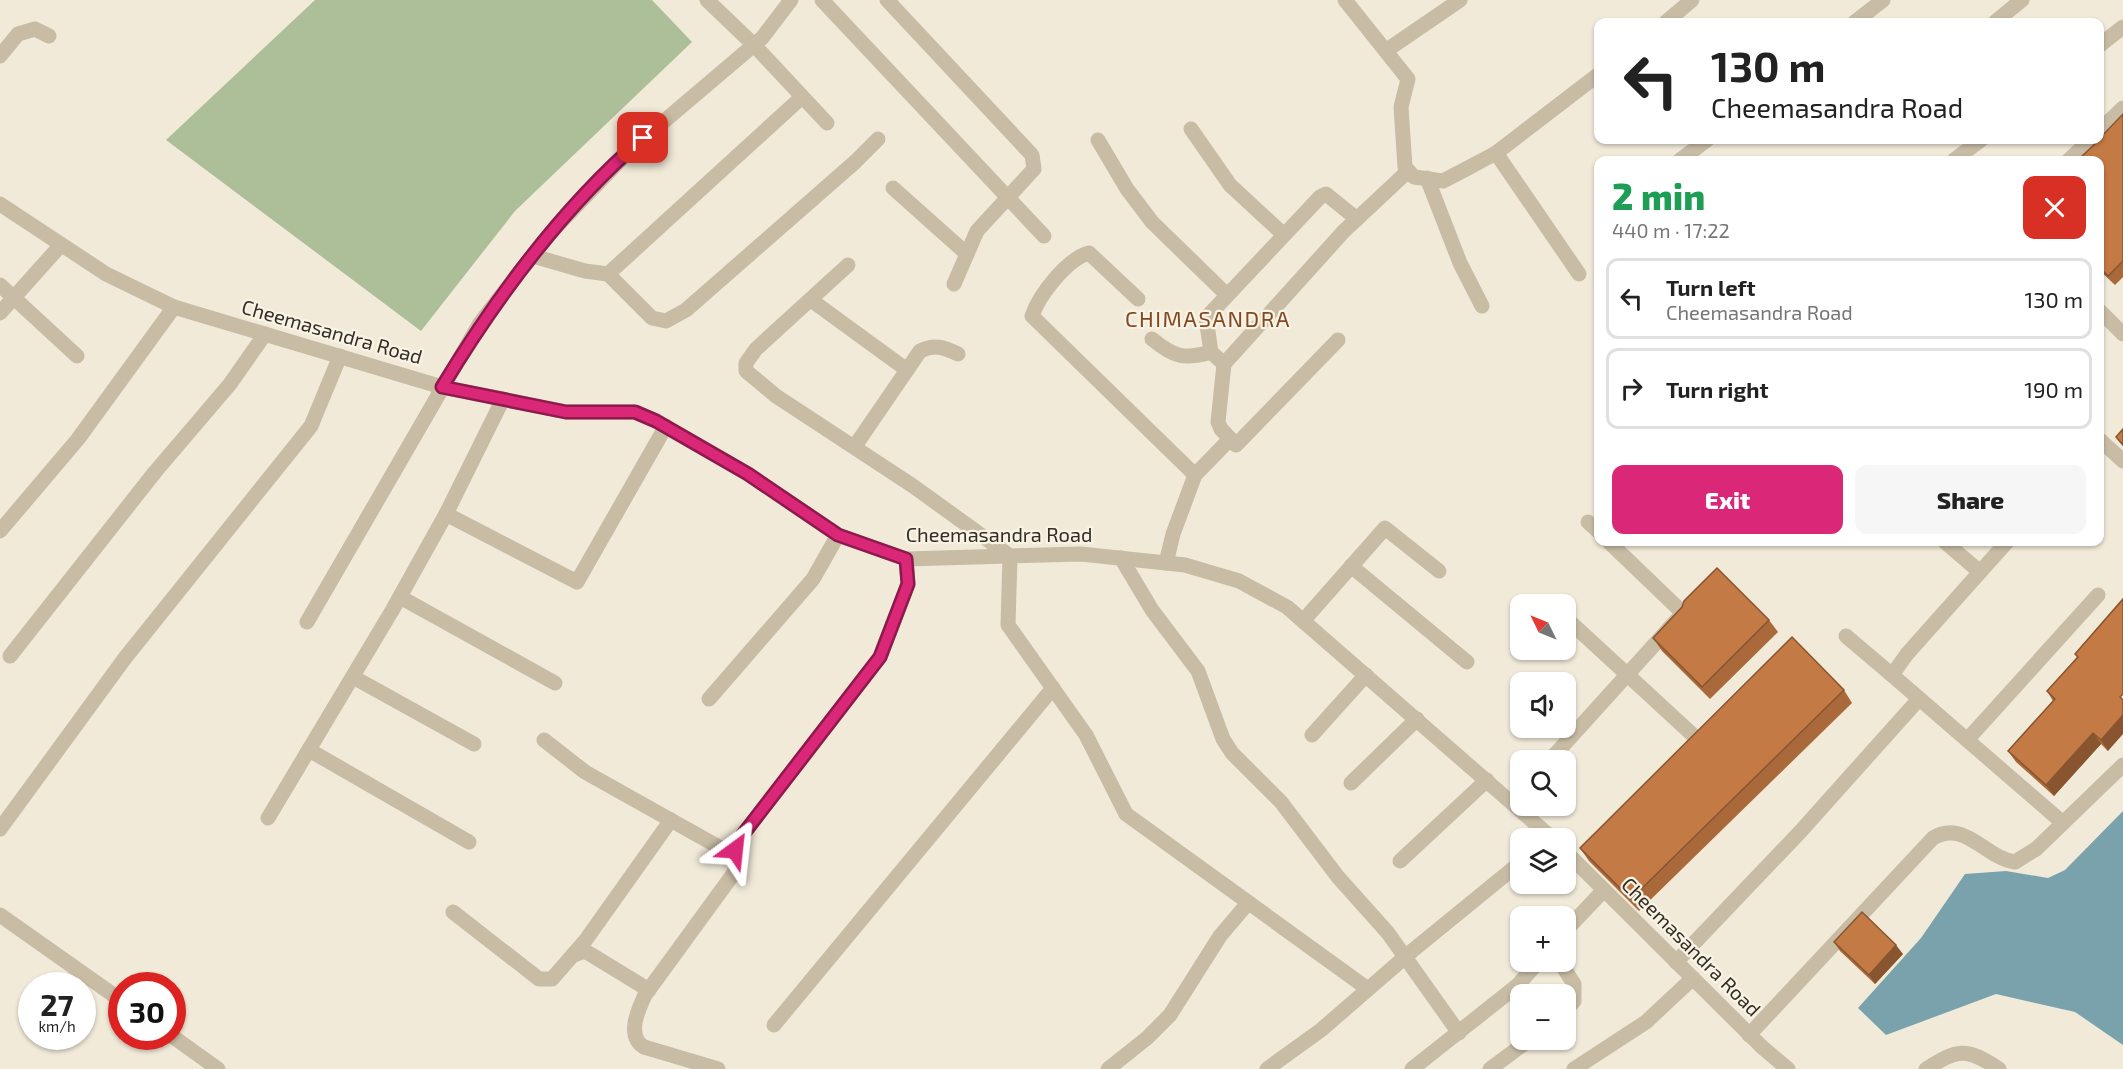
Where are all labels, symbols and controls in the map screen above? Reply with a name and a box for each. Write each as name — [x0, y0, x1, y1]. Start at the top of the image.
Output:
text: 130 m — [1711, 40, 1826, 90]
icon: left — [1612, 42, 1690, 120]
text: Cheemasandra Road — [1711, 91, 1963, 123]
pin — [617, 112, 668, 163]
icon: arrive — [626, 121, 659, 154]
text: 2 min — [1612, 174, 1705, 217]
button: close — [2023, 176, 2086, 239]
text: 440 m · 17:22 — [1612, 218, 1730, 242]
text: Turn left — [1666, 274, 1755, 300]
icon: left — [1615, 282, 1648, 315]
text: 130 m — [2025, 286, 2083, 312]
street label: Cheemasandra Road — [239, 294, 425, 368]
text: Cheemasandra Road — [1666, 300, 1853, 324]
district label: CHIMASANDRA — [1125, 305, 1291, 331]
icon: right — [1615, 372, 1648, 405]
text: Turn right — [1666, 376, 1768, 402]
text: 190 m — [2024, 376, 2083, 402]
button: Exit — [1612, 465, 1843, 534]
button: Share — [1855, 465, 2086, 534]
street label: Cheemasandra Road — [906, 522, 1092, 546]
north arrow — [1510, 594, 1576, 660]
map controls — [1510, 594, 1576, 1050]
button: sound — [1510, 672, 1576, 738]
button: search — [1510, 750, 1576, 816]
position arrow — [703, 818, 767, 882]
button: layers — [1510, 828, 1576, 894]
street label: Cheemasandra Road — [1617, 872, 1766, 1021]
button: + — [1510, 906, 1576, 972]
speed limit sign: 30 — [108, 972, 186, 1050]
button: − — [1510, 984, 1576, 1050]
text: 27 — [40, 986, 74, 1022]
text: km/h — [38, 1017, 76, 1035]

